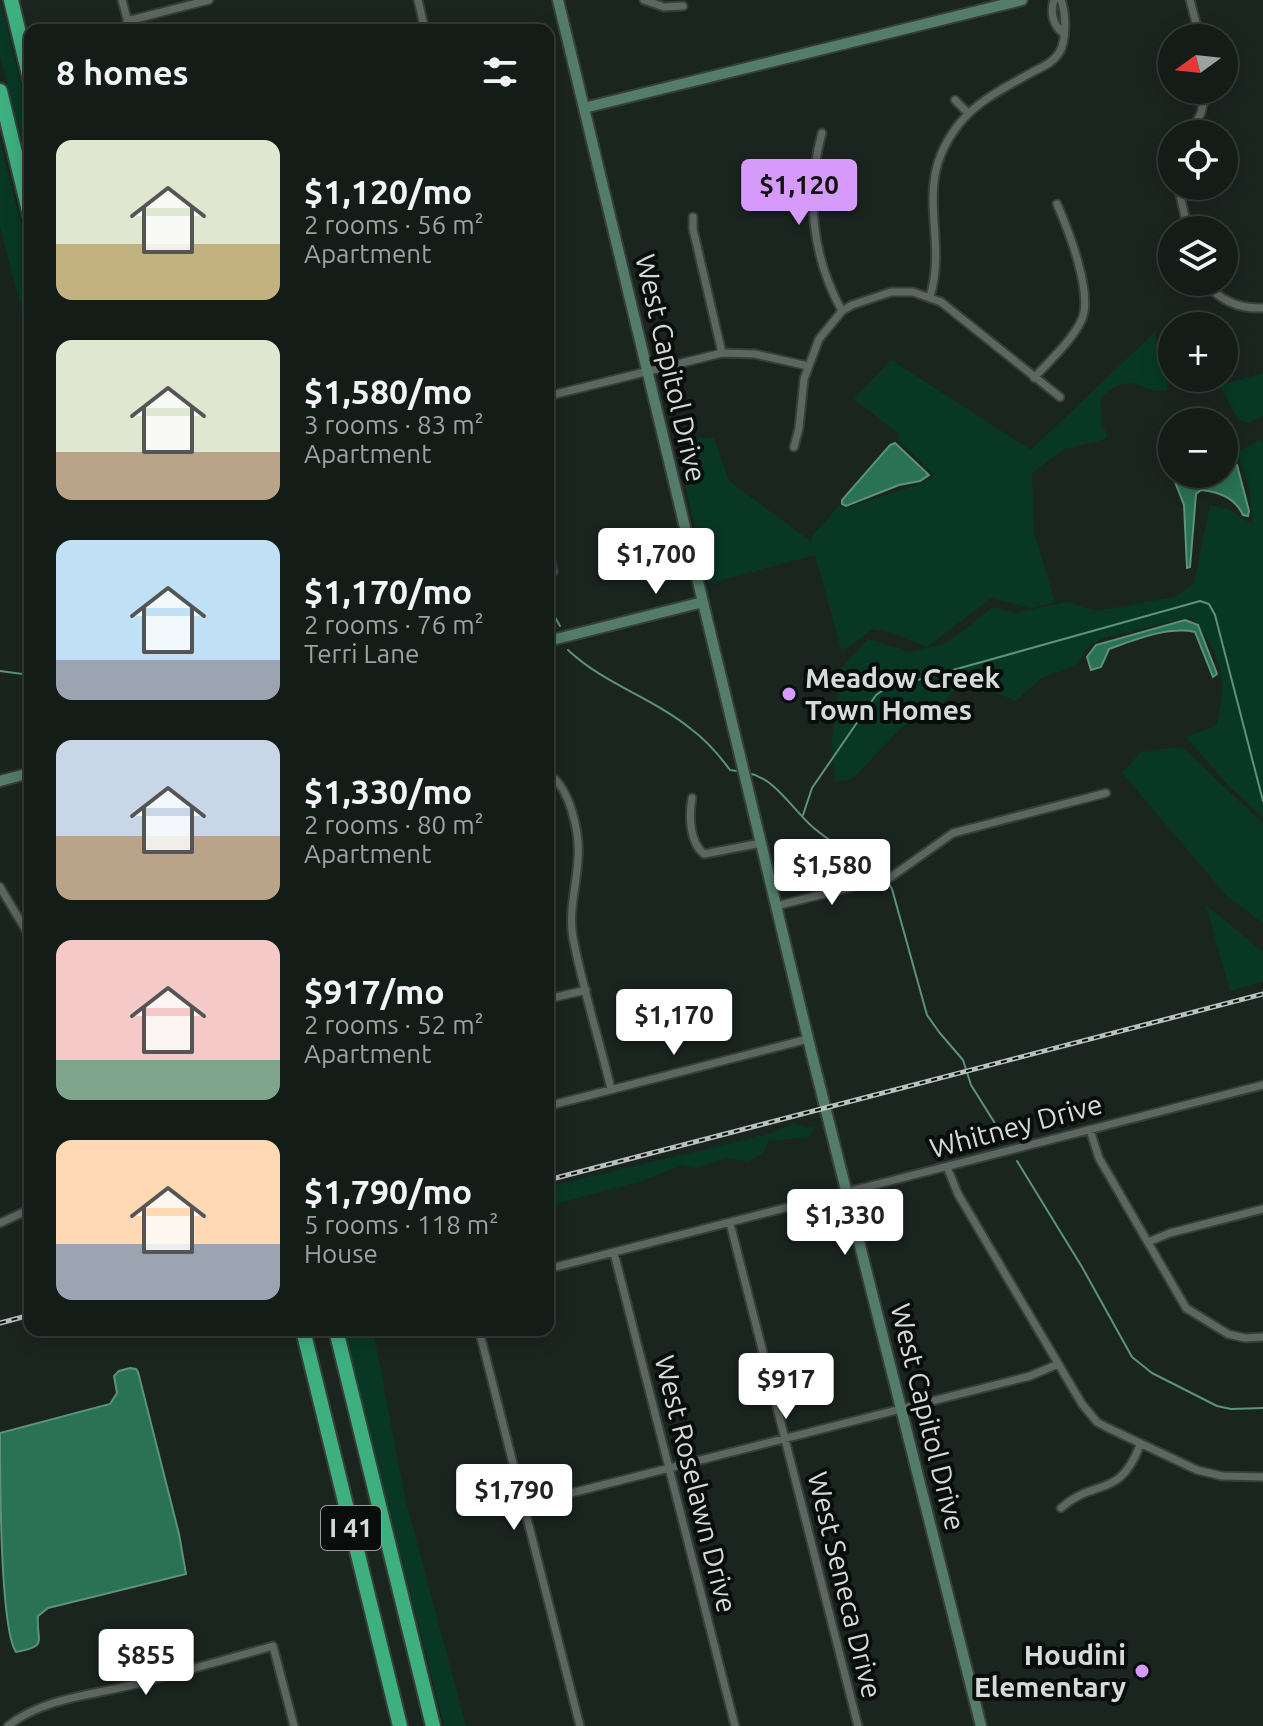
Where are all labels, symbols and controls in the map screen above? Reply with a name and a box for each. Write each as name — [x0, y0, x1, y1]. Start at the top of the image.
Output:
north arrow — [1158, 24, 1238, 104]
map controls — [1158, 24, 1238, 488]
icon: filters — [478, 50, 522, 94]
text: 8 homes — [56, 53, 189, 91]
button: locate — [1158, 120, 1238, 200]
pin: $1,120 — [734, 159, 864, 227]
text: $1,120 — [759, 170, 839, 199]
icon: home — [120, 172, 216, 268]
text: $1,120/mo — [304, 172, 472, 210]
text: 2 rooms · 56 m² — [304, 210, 484, 239]
button: layers — [1158, 216, 1238, 296]
text: Apartment — [304, 239, 431, 268]
street label: West Capitol Drive — [630, 251, 713, 485]
button: + — [1158, 312, 1238, 392]
icon: home — [120, 372, 216, 468]
text: $1,580/mo — [304, 372, 472, 410]
button: − — [1158, 408, 1238, 488]
text: 3 rooms · 83 m² — [304, 410, 484, 439]
text: Apartment — [304, 439, 431, 468]
pin: $1,700 — [591, 528, 721, 596]
text: $1,700 — [616, 539, 696, 568]
icon: home — [120, 572, 216, 668]
text: $1,170/mo — [304, 572, 472, 610]
text: 2 rooms · 76 m² — [304, 610, 484, 639]
text: Terri Lane — [304, 639, 419, 668]
place label: Meadow Creek Town Homes — [805, 662, 1001, 725]
marker: Meadow Creek Town Homes — [780, 685, 798, 703]
icon: home — [120, 772, 216, 868]
text: $1,330/mo — [304, 772, 472, 810]
text: 2 rooms · 80 m² — [304, 810, 484, 839]
text: Apartment — [304, 839, 431, 868]
pin: $1,580 — [767, 839, 897, 907]
text: $1,580 — [792, 850, 872, 879]
icon: home — [120, 972, 216, 1068]
text: $917/mo — [304, 972, 445, 1010]
pin: $1,170 — [609, 989, 739, 1057]
text: $1,170 — [634, 1000, 714, 1029]
text: 2 rooms · 52 m² — [304, 1010, 484, 1039]
text: Apartment — [304, 1039, 431, 1068]
street label: Whitney Drive — [926, 1088, 1105, 1163]
icon: home — [120, 1172, 216, 1268]
text: $1,790/mo — [304, 1172, 472, 1210]
pin: $1,330 — [780, 1189, 910, 1257]
text: $1,330 — [805, 1200, 885, 1229]
text: 5 rooms · 118 m² — [304, 1210, 499, 1239]
text: House — [304, 1239, 378, 1268]
street label: West Capitol Drive — [885, 1300, 972, 1533]
street label: West Roselawn Drive — [650, 1352, 743, 1616]
pin: $917 — [739, 1353, 833, 1421]
text: $917 — [757, 1364, 815, 1393]
pin: $1,790 — [449, 1464, 579, 1532]
street label: West Seneca Drive — [802, 1469, 889, 1701]
text: $1,790 — [474, 1475, 554, 1504]
road number: I 41 — [321, 1506, 381, 1550]
pin: $855 — [99, 1629, 193, 1697]
place label: Houdini Elementary — [974, 1639, 1126, 1702]
text: $855 — [117, 1640, 175, 1669]
marker: Houdini Elementary — [1133, 1662, 1151, 1680]

